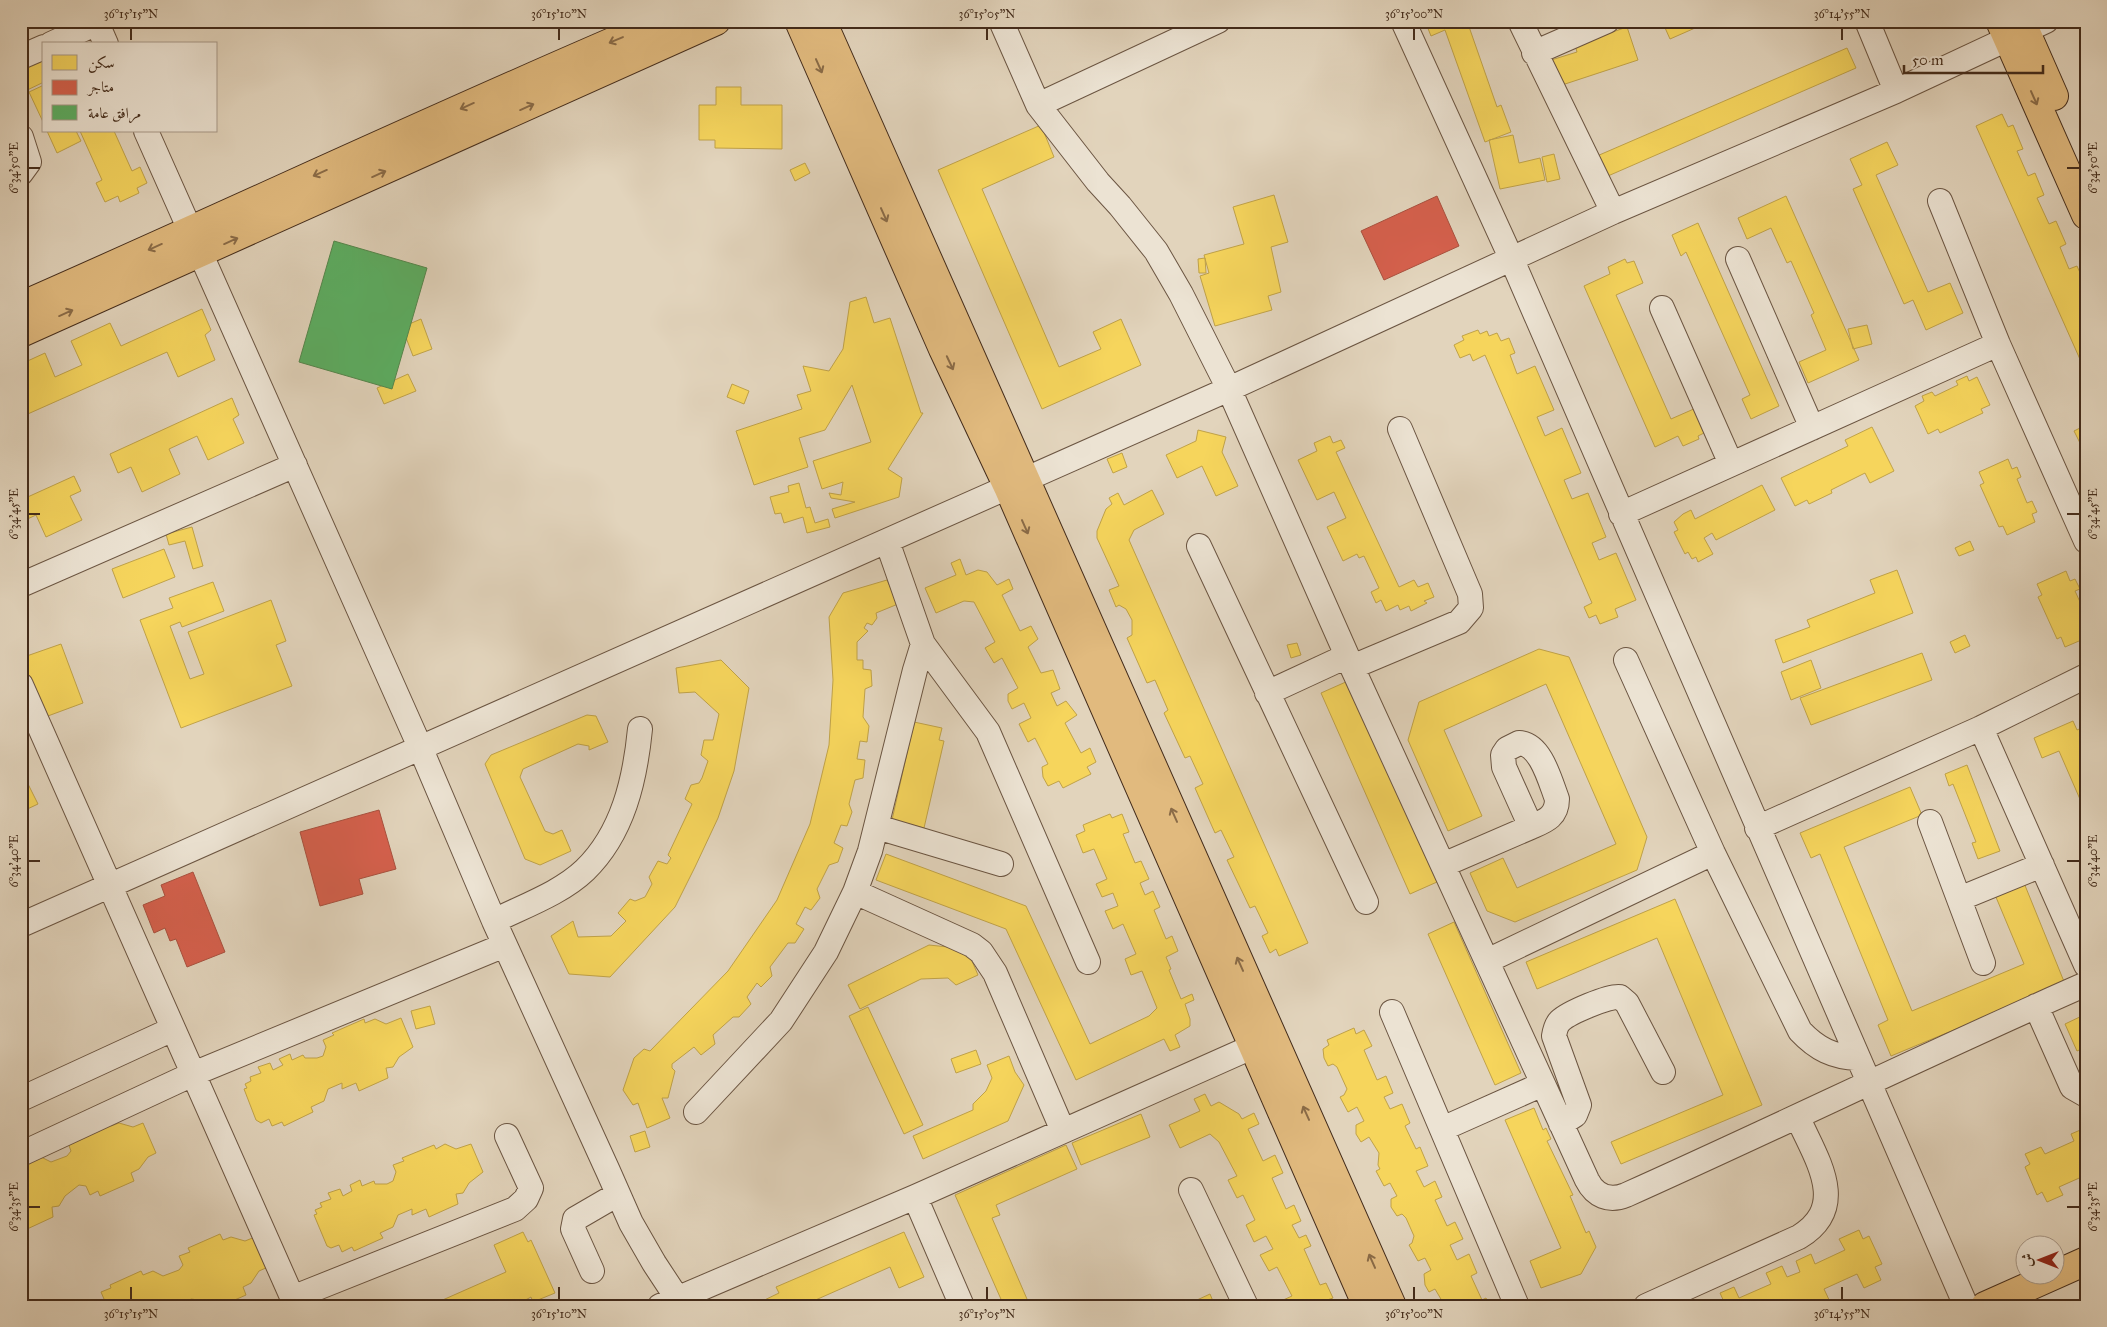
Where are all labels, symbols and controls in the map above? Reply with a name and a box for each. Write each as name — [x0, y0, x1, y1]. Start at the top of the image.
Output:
text: 36°15'15"N — [104, 7, 158, 21]
text: 36°15'10"N — [531, 7, 587, 21]
text: 36°15'05"N — [959, 7, 1015, 21]
text: 36°15'00"N — [1385, 7, 1443, 21]
text: 36°14'55"N — [1814, 7, 1870, 21]
one-way arrow — [609, 36, 624, 46]
legend — [42, 42, 218, 132]
scale bar — [1904, 42, 2043, 74]
text: 50 m — [1912, 51, 1944, 69]
text: سكن — [88, 54, 115, 73]
one-way arrow — [814, 58, 824, 73]
text: متاجر — [86, 78, 114, 96]
one-way arrow — [2030, 90, 2039, 105]
one-way arrow — [460, 101, 475, 111]
one-way arrow — [519, 101, 534, 111]
text: مرافق عامة — [88, 104, 141, 124]
text: 6°34'50"E — [7, 142, 21, 194]
text: 6°34'50"E — [2086, 142, 2100, 194]
one-way arrow — [312, 168, 327, 178]
one-way arrow — [371, 168, 386, 178]
one-way arrow — [880, 207, 890, 222]
one-way arrow — [223, 235, 238, 245]
one-way arrow — [148, 242, 163, 252]
one-way arrow — [58, 308, 73, 318]
one-way arrow — [946, 355, 955, 370]
text: 6°34'45"E — [7, 488, 21, 540]
text: 6°34'45"E — [2086, 488, 2100, 540]
one-way arrow — [1020, 519, 1030, 534]
one-way arrow — [1169, 808, 1179, 823]
text: 6°34'40"E — [7, 834, 21, 887]
text: 6°34'40"E — [2086, 834, 2100, 887]
one-way arrow — [1234, 957, 1244, 972]
one-way arrow — [1300, 1106, 1310, 1121]
text: 6°34'35"E — [7, 1182, 21, 1232]
text: 6°34'35"E — [2086, 1182, 2100, 1232]
north arrow — [2014, 1234, 2064, 1284]
text: ش — [2019, 1253, 2036, 1267]
one-way arrow — [1366, 1254, 1376, 1269]
text: 36°15'15"N — [104, 1307, 158, 1321]
text: 36°15'10"N — [531, 1307, 587, 1321]
text: 36°15'05"N — [959, 1307, 1015, 1321]
text: 36°15'00"N — [1385, 1307, 1443, 1321]
text: 36°14'55"N — [1814, 1307, 1870, 1321]

